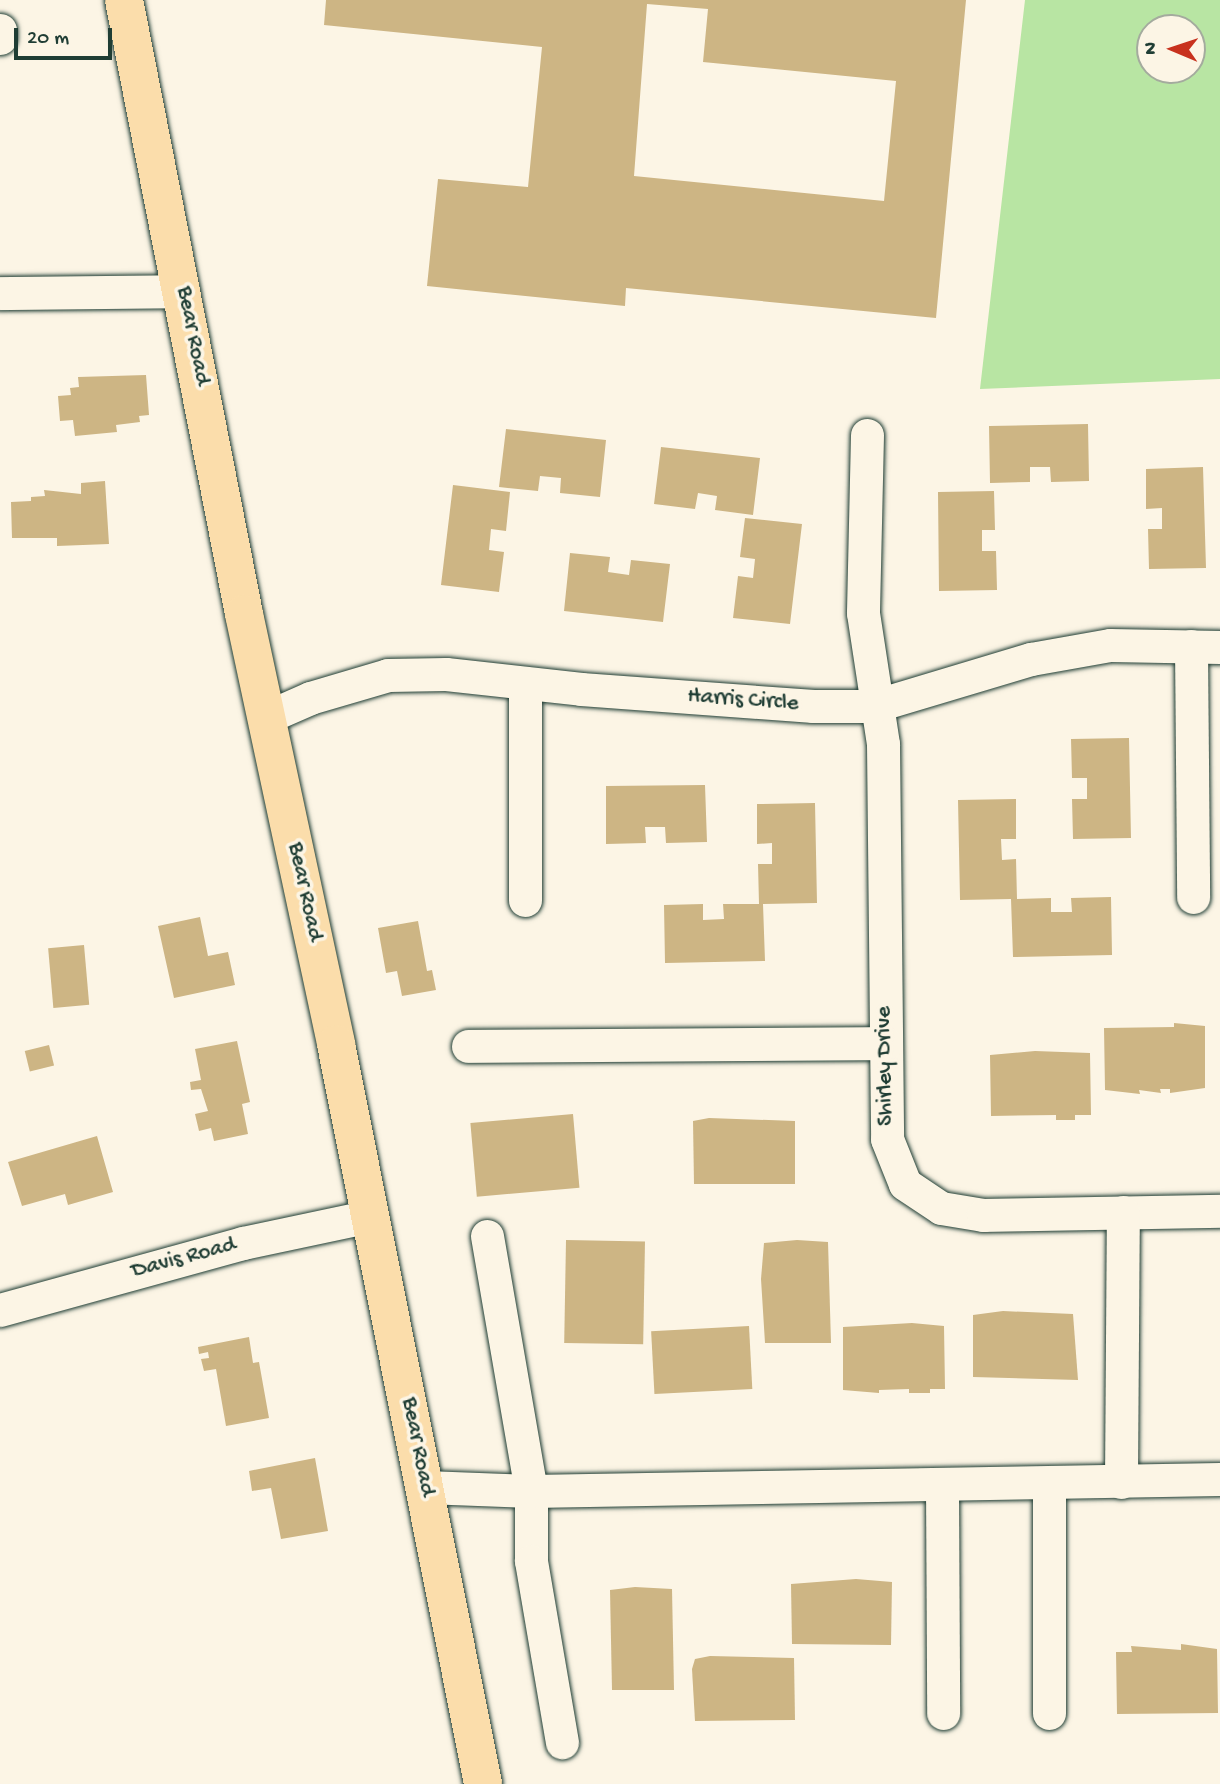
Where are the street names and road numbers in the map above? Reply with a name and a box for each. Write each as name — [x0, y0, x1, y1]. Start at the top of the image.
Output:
street label: Bear Road — [169, 284, 215, 388]
street label: Harris Circle — [686, 683, 800, 719]
street label: Bear Road — [280, 840, 328, 944]
street label: Shirley Drive — [871, 1006, 901, 1126]
street label: Davis Road — [129, 1232, 239, 1286]
street label: Bear Road — [394, 1395, 440, 1499]

